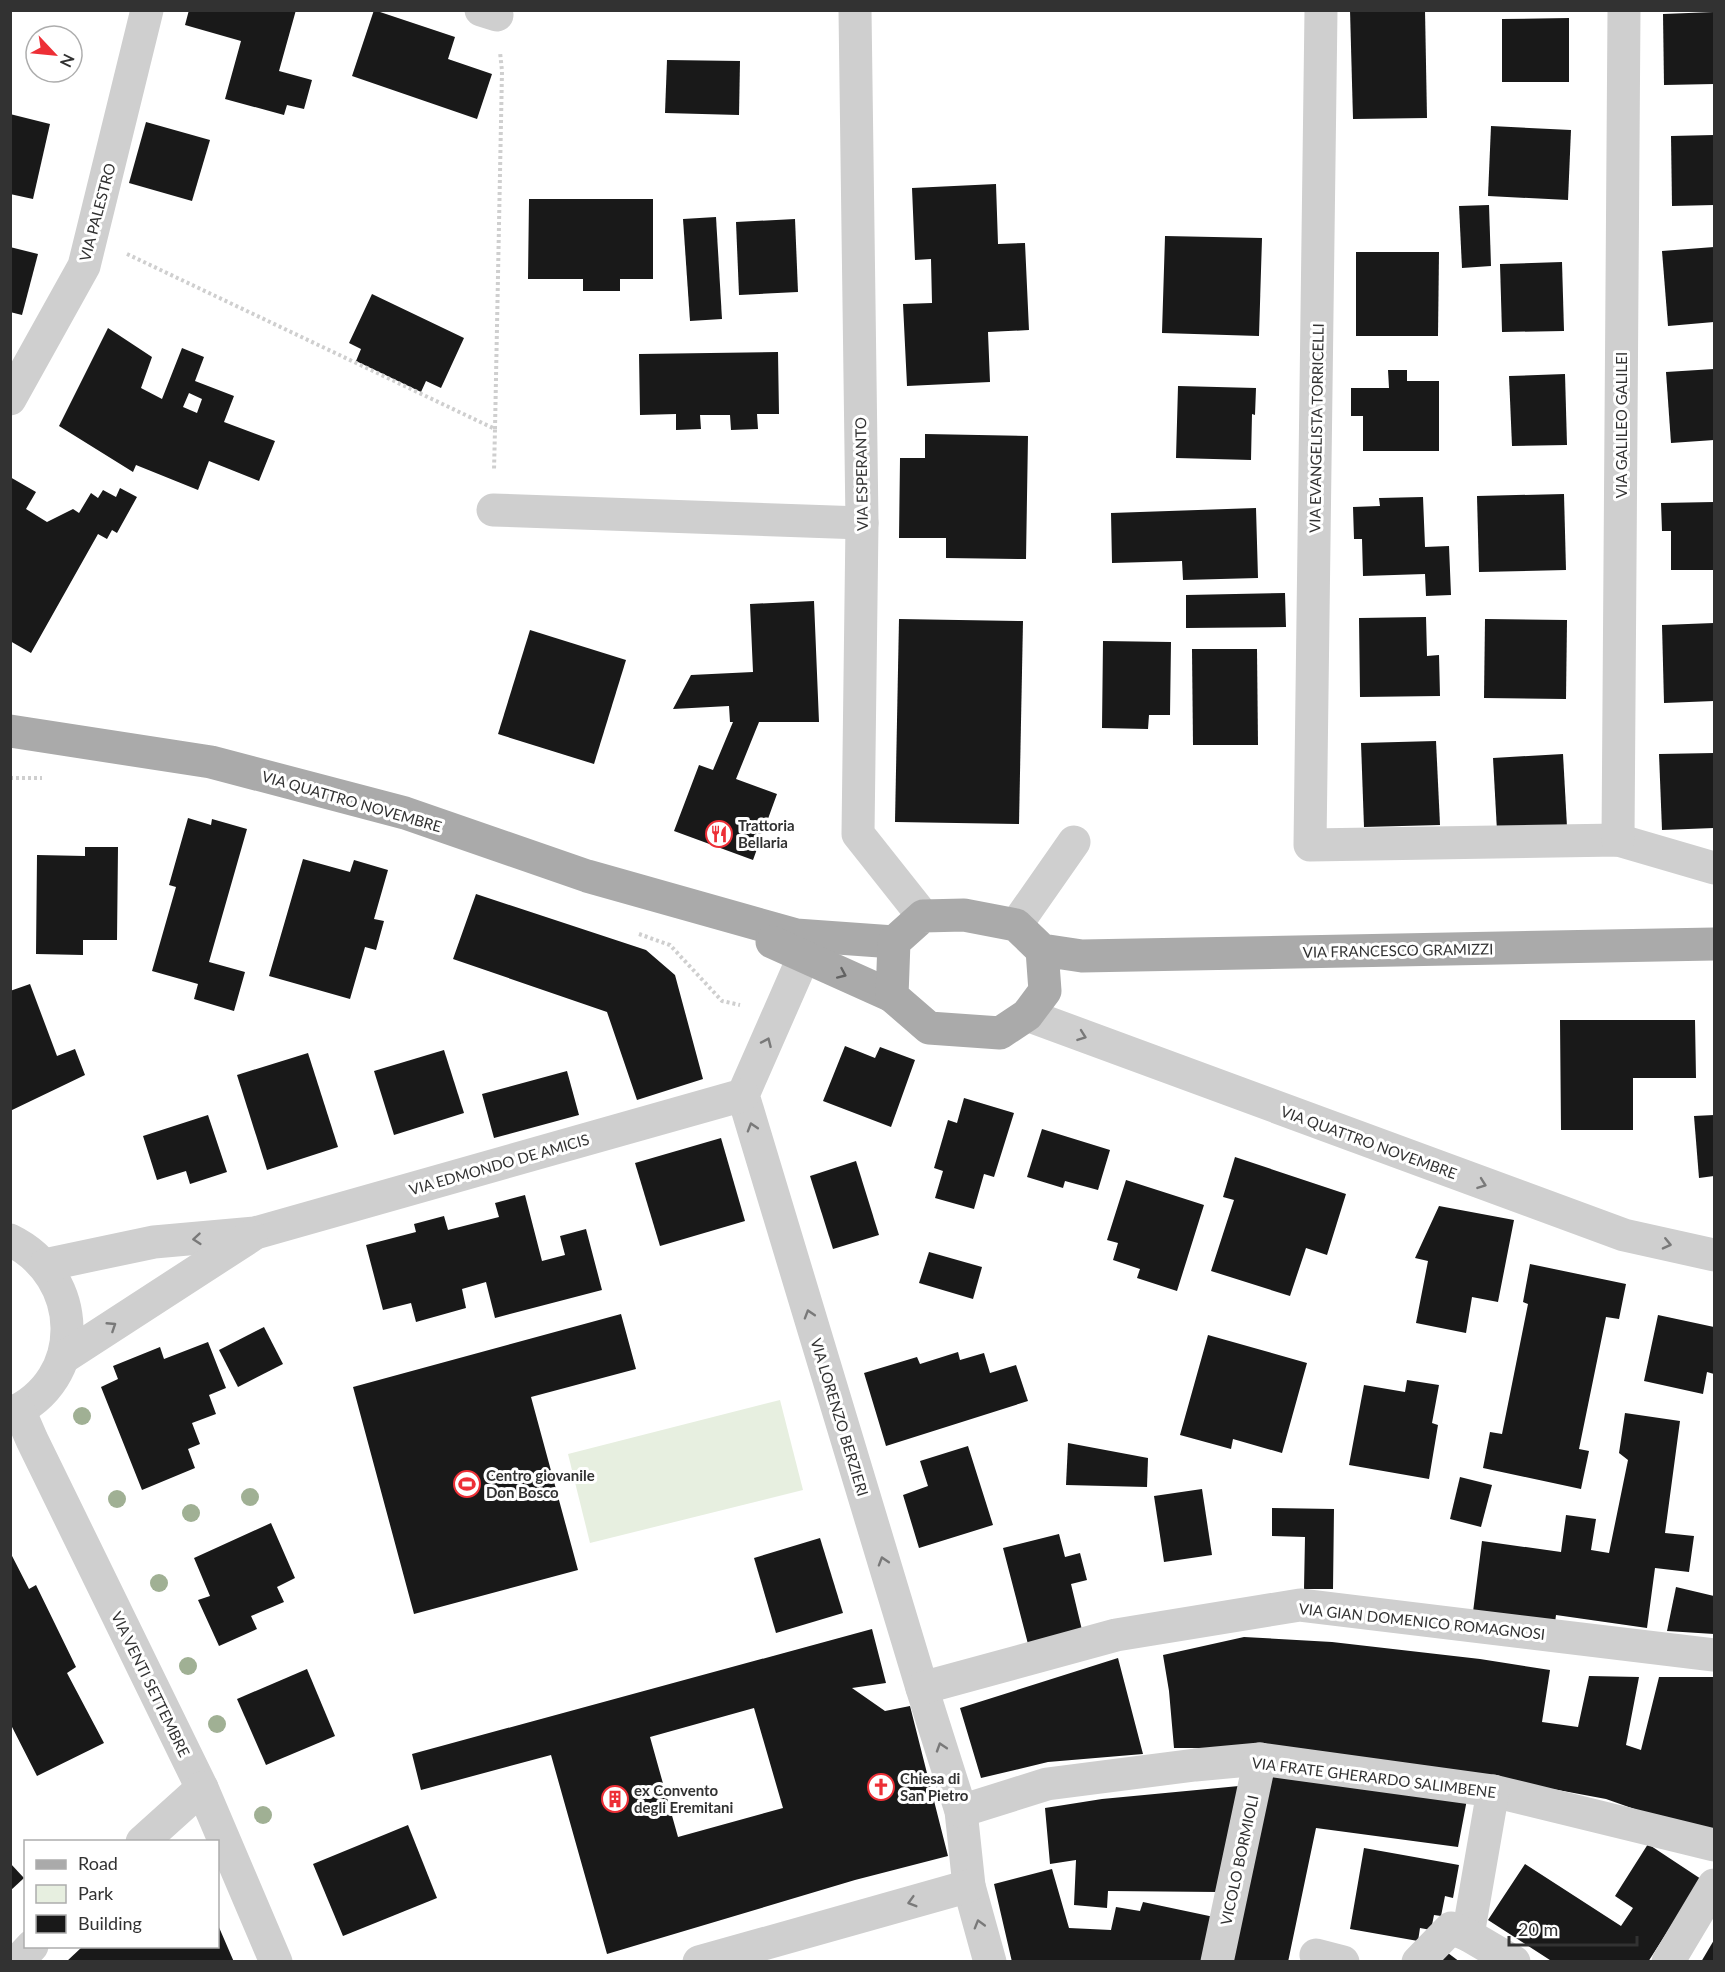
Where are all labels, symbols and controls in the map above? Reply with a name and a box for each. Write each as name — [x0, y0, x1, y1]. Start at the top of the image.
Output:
north arrow — [24, 24, 84, 84]
text: N — [57, 51, 79, 70]
street label: VIA PALESTRO — [75, 161, 119, 263]
street label: VIA EVANGELISTA TORRICELLI — [1305, 323, 1327, 533]
street label: VIA GALILEO GALILEI — [1612, 352, 1630, 498]
street label: VIA ESPERANTO — [851, 417, 871, 531]
street label: VIA QUATTRO NOVEMBRE — [260, 767, 444, 835]
place label: Trattoria Bellaria — [738, 816, 795, 851]
restaurant icon: Trattoria Bellaria — [704, 819, 734, 849]
street label: VIA FRANCESCO GRAMIZZI — [1302, 939, 1494, 961]
one-way arrow — [836, 966, 847, 978]
one-way arrow — [1076, 1028, 1087, 1041]
one-way arrow — [759, 1037, 771, 1048]
street label: VIA QUATTRO NOVEMBRE — [1278, 1102, 1460, 1182]
one-way arrow — [747, 1122, 759, 1133]
street label: VIA EDMONDO DE AMICIS — [407, 1130, 591, 1198]
one-way arrow — [1476, 1176, 1487, 1189]
one-way arrow — [192, 1232, 201, 1245]
one-way arrow — [1661, 1237, 1671, 1250]
one-way arrow — [804, 1309, 816, 1320]
one-way arrow — [105, 1322, 116, 1333]
street label: VIA LORENZO BERZIERI — [807, 1336, 873, 1498]
place label: Centro giovanile Don Bosco — [486, 1466, 595, 1501]
sports icon: Centro giovanile Don Bosco — [452, 1469, 482, 1499]
one-way arrow — [878, 1556, 890, 1566]
street label: VIA GIAN DOMENICO ROMAGNOSI — [1298, 1599, 1546, 1643]
street label: VIA VENTI SETTEMBRE — [108, 1608, 194, 1760]
one-way arrow — [935, 1742, 948, 1753]
street label: VIA FRATE GHERARDO SALIMBENE — [1251, 1753, 1497, 1801]
place label: Chiesa di San Pietro — [900, 1769, 969, 1804]
church icon: Chiesa di San Pietro — [866, 1772, 896, 1802]
place label: ex Convento degli Eremitani — [634, 1781, 733, 1816]
building icon: ex Convento degli Eremitani — [600, 1784, 630, 1814]
street label: VICOLO BORMIOLI — [1216, 1793, 1262, 1927]
legend — [24, 1840, 219, 1948]
text: Road — [78, 1852, 118, 1874]
text: Park — [78, 1882, 114, 1904]
one-way arrow — [907, 1894, 917, 1907]
scale bar — [1509, 1909, 1636, 1947]
text: Building — [78, 1912, 142, 1934]
text: 20 m — [1518, 1918, 1558, 1940]
one-way arrow — [974, 1919, 987, 1929]

